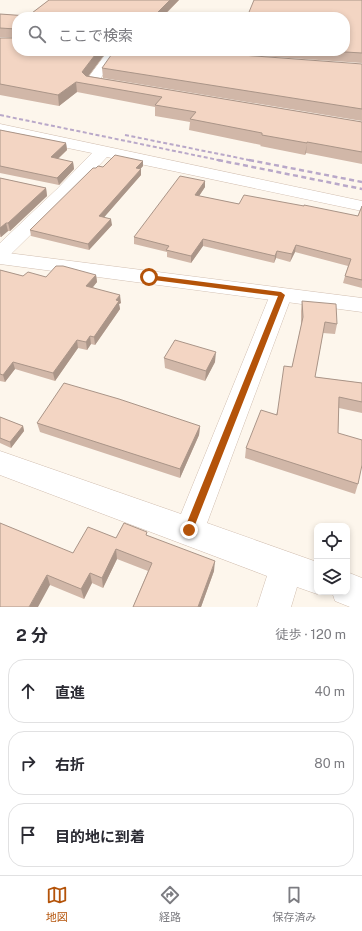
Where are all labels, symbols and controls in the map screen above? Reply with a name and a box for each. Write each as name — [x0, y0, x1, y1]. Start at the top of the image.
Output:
search box — [12, 12, 350, 56]
icon: search — [26, 23, 48, 45]
text: ここで検索 — [58, 27, 133, 44]
route start — [140, 268, 158, 286]
route end — [180, 521, 198, 539]
map controls — [314, 523, 350, 595]
button: locate — [314, 523, 350, 559]
button: layers — [314, 559, 350, 595]
text: 2 分 — [16, 625, 48, 645]
text: 徒歩 · 120 m — [275, 627, 346, 642]
icon: ahead — [17, 680, 39, 702]
text: 直進 — [55, 684, 85, 701]
text: 40 m — [314, 684, 345, 699]
icon: right — [17, 752, 39, 774]
text: 右折 — [55, 756, 85, 773]
text: 80 m — [314, 756, 345, 771]
icon: arrive — [17, 824, 39, 846]
text: 目的地に到着 — [55, 828, 145, 845]
tab: 地図 — [46, 884, 68, 924]
tab: 経路 — [159, 884, 181, 924]
tab: 保存済み — [272, 884, 316, 924]

